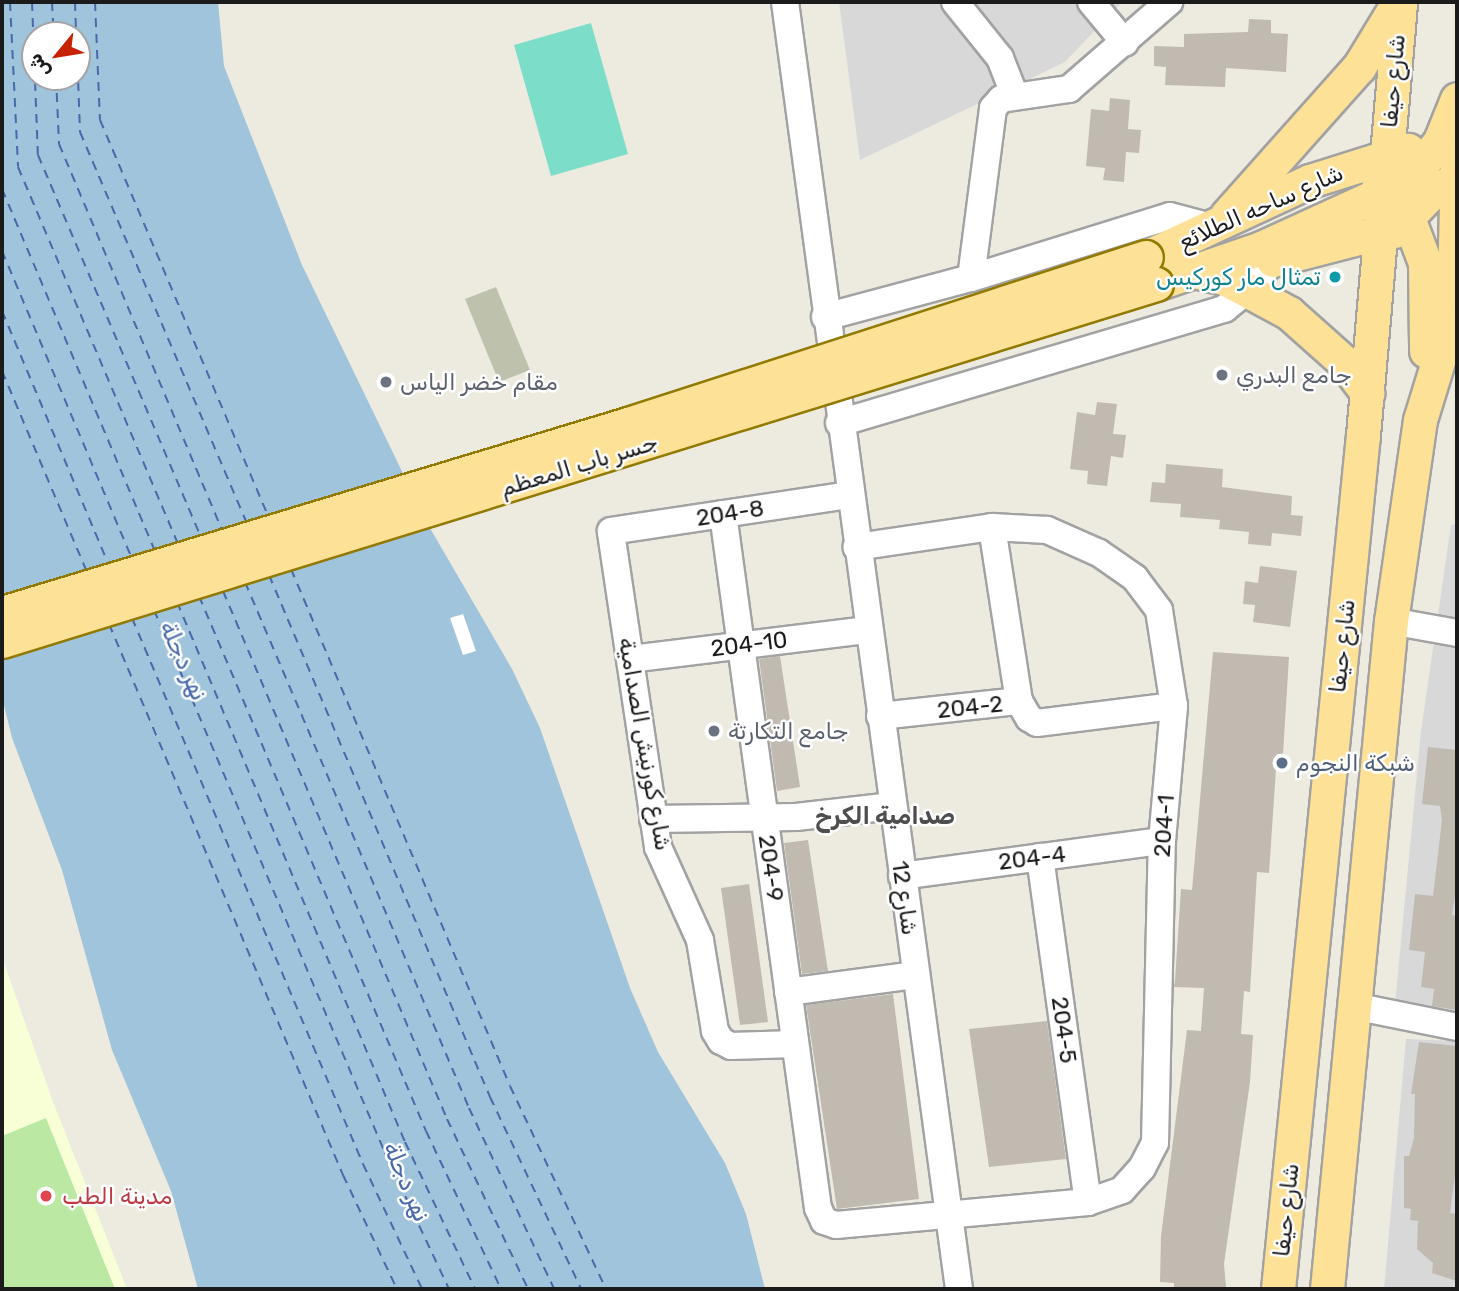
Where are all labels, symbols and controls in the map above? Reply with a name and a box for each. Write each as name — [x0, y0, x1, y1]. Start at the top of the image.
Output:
north arrow — [21, 21, 91, 91]
street label: شارع حيفا — [1375, 33, 1411, 129]
text: ش — [23, 50, 55, 82]
street label: شارع ساحه الطلائع — [1175, 158, 1347, 256]
place label: تمثال مار كوركيس — [1156, 263, 1321, 291]
marker: تمثال مار كوركيس — [1327, 269, 1343, 285]
place label: جامع البدري — [1236, 361, 1351, 389]
marker: جامع البدري — [1214, 367, 1230, 383]
place label: مقام خضر الياس — [400, 368, 558, 396]
marker: مقام خضر الياس — [378, 374, 394, 390]
street label: جسر باب المعظم — [497, 428, 661, 502]
street label: 204-8 — [694, 494, 766, 532]
street label: شارع حيفا — [1323, 598, 1361, 694]
water label: نهر دجلة — [153, 617, 213, 705]
street label: 204-10 — [709, 626, 789, 662]
street label: شارع كورنيش الصدامية — [613, 635, 677, 853]
street label: 204-2 — [936, 690, 1004, 724]
place label: جامع التكارتة — [728, 717, 848, 745]
marker: جامع التكارتة — [706, 723, 722, 739]
place label: شبكة النجوم — [1296, 749, 1415, 777]
marker: شبكة النجوم — [1274, 755, 1290, 771]
street label: 204-1 — [1148, 794, 1180, 858]
district label: صدامية الكرخ — [815, 803, 955, 831]
street label: 204-9 — [753, 833, 789, 903]
street label: 204-4 — [997, 840, 1067, 876]
street label: شارع 12 — [886, 859, 924, 937]
street label: 204-5 — [1046, 995, 1082, 1065]
water label: نهر دجلة — [376, 1138, 436, 1226]
street label: شارع حيفا — [1267, 1162, 1305, 1258]
place label: مدينة الطب — [62, 1182, 172, 1210]
marker: مدينة الطب — [36, 1186, 56, 1206]

